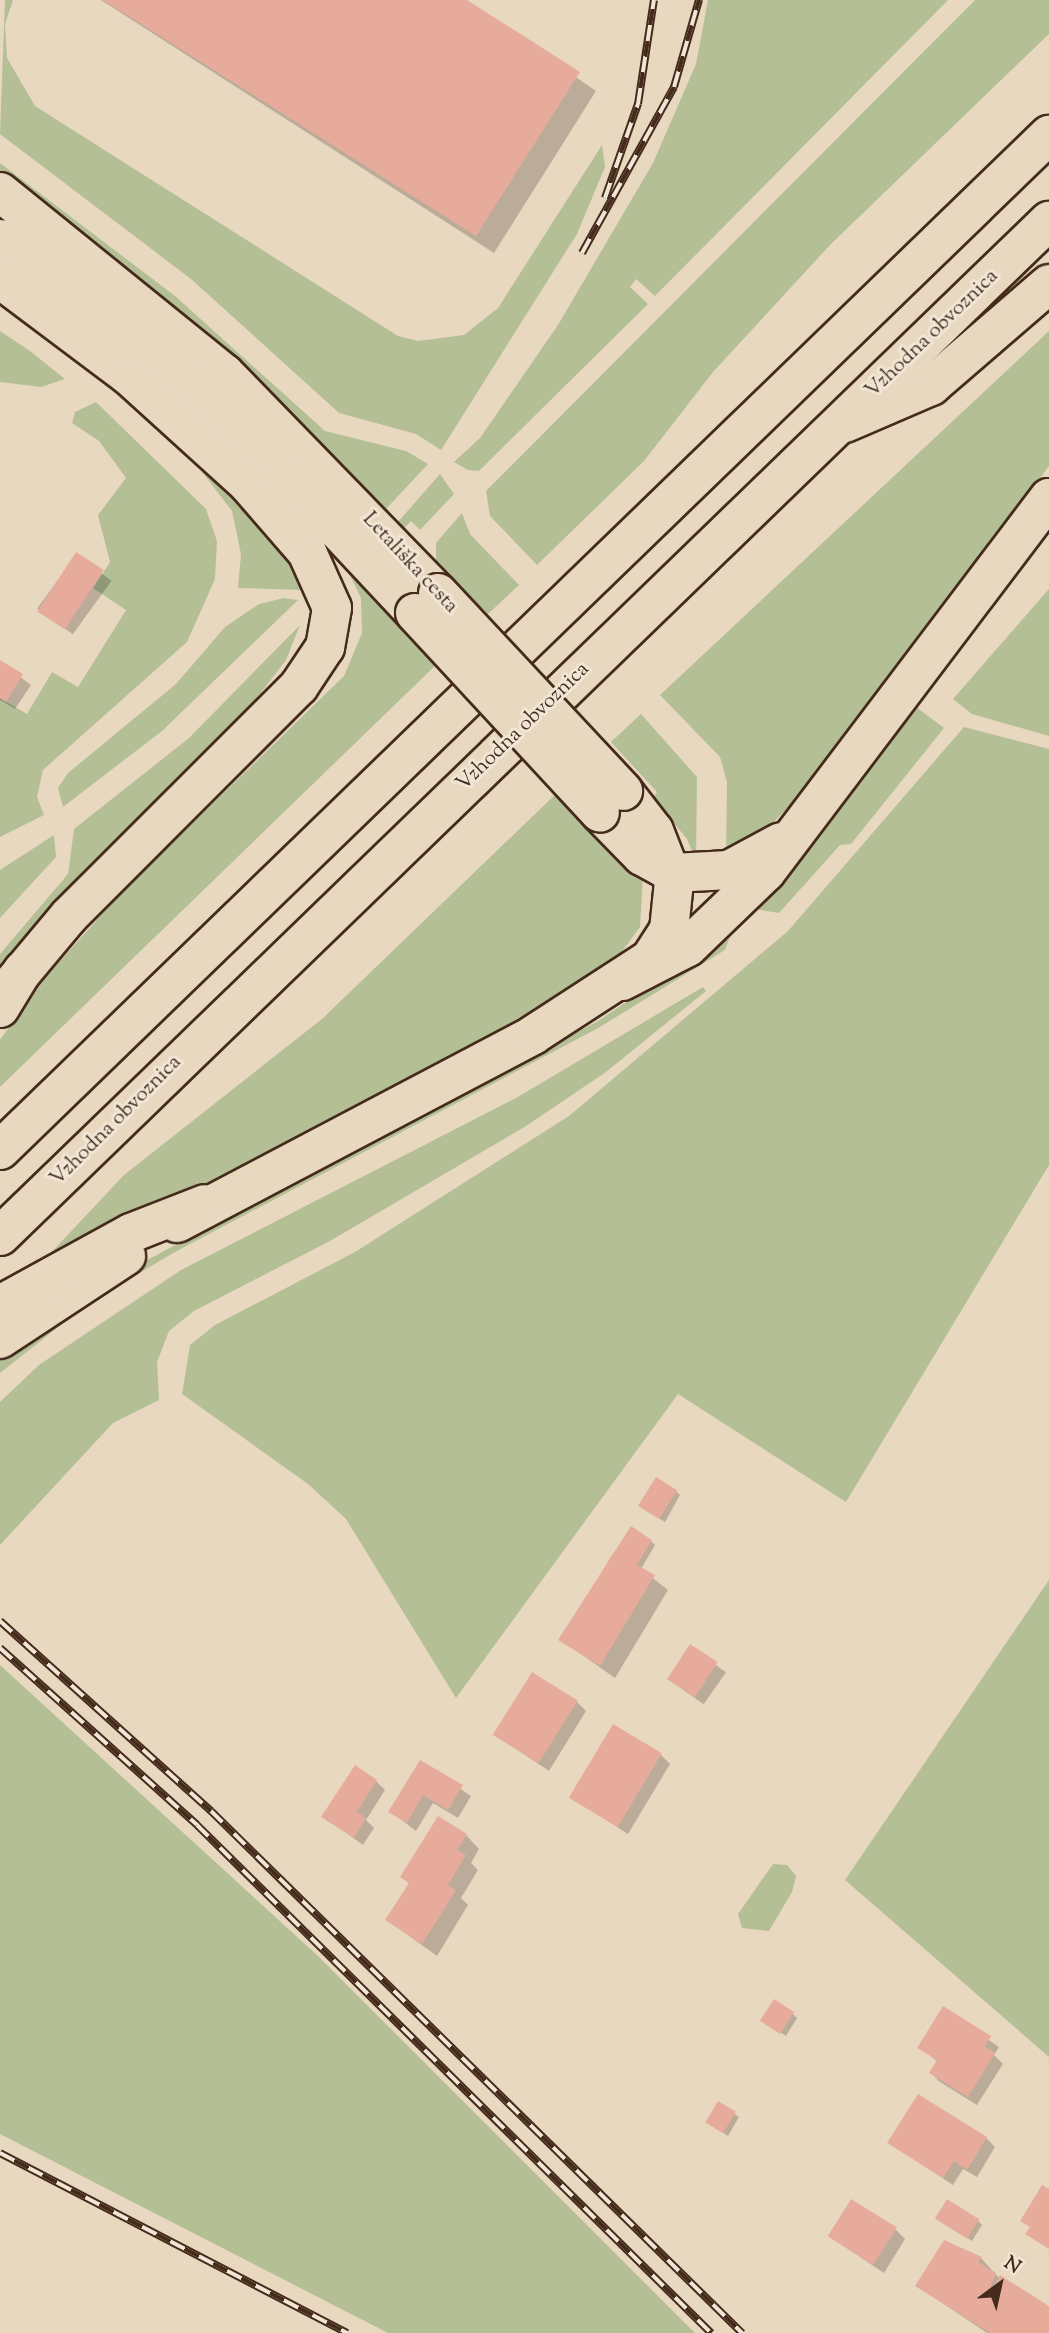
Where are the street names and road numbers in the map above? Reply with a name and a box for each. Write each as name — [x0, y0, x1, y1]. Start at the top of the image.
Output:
street label: Vzhodna obvoznica — [860, 264, 1004, 404]
street label: Letališka cesta — [357, 507, 463, 619]
street label: Vzhodna obvoznica — [451, 657, 595, 797]
street label: Vzhodna obvoznica — [45, 1050, 187, 1192]

